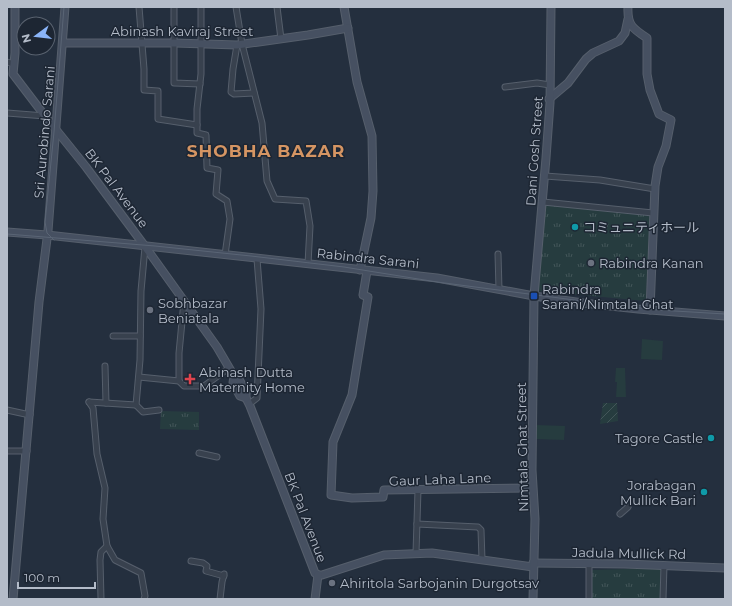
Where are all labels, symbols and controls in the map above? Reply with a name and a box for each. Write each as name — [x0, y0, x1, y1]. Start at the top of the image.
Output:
north arrow — [16, 16, 56, 56]
street label: Abinash Kaviraj Street — [111, 23, 253, 39]
text: N — [18, 32, 34, 45]
street label: Sri Aurobindo Sarani — [30, 65, 58, 199]
street label: Dani Gosh Street — [522, 96, 546, 206]
district label: SHOBHA BAZAR — [187, 141, 345, 161]
street label: BK Pal Avenue — [82, 145, 152, 231]
place label: コミュニティホール — [583, 219, 699, 235]
marker: コミュニティホール — [570, 222, 580, 232]
street label: Rabindra Sarani — [316, 245, 420, 271]
place label: Rabindra Kanan — [599, 255, 704, 271]
marker: Rabindra Kanan — [586, 258, 596, 268]
place label: Rabindra Sarani/Nimtala Ghat — [542, 281, 674, 312]
marker: Rabindra Sarani/Nimtala Ghat — [529, 291, 539, 301]
place label: Sobhbazar Beniatala — [158, 295, 228, 326]
marker: Sobhbazar Beniatala — [145, 305, 155, 315]
place label: Abinash Dutta Maternity Home — [199, 364, 305, 395]
marker: Abinash Dutta Maternity Home — [184, 373, 196, 385]
street label: Nimtala Ghat Street — [513, 382, 531, 512]
place label: Tagore Castle — [615, 430, 703, 446]
marker: Tagore Castle — [706, 433, 716, 443]
street label: Gaur Laha Lane — [389, 469, 492, 489]
street label: BK Pal Avenue — [281, 470, 331, 564]
place label: Jorabagan Mullick Bari — [620, 477, 696, 508]
marker: Jorabagan Mullick Bari — [699, 487, 709, 497]
street label: Jadula Mullick Rd — [571, 544, 686, 562]
scale bar — [18, 564, 95, 590]
text: 100 m — [24, 570, 60, 585]
place label: Ahiritola Sarbojanin Durgotsav — [340, 575, 540, 591]
marker: Ahiritola Sarbojanin Durgotsav — [327, 578, 337, 588]

